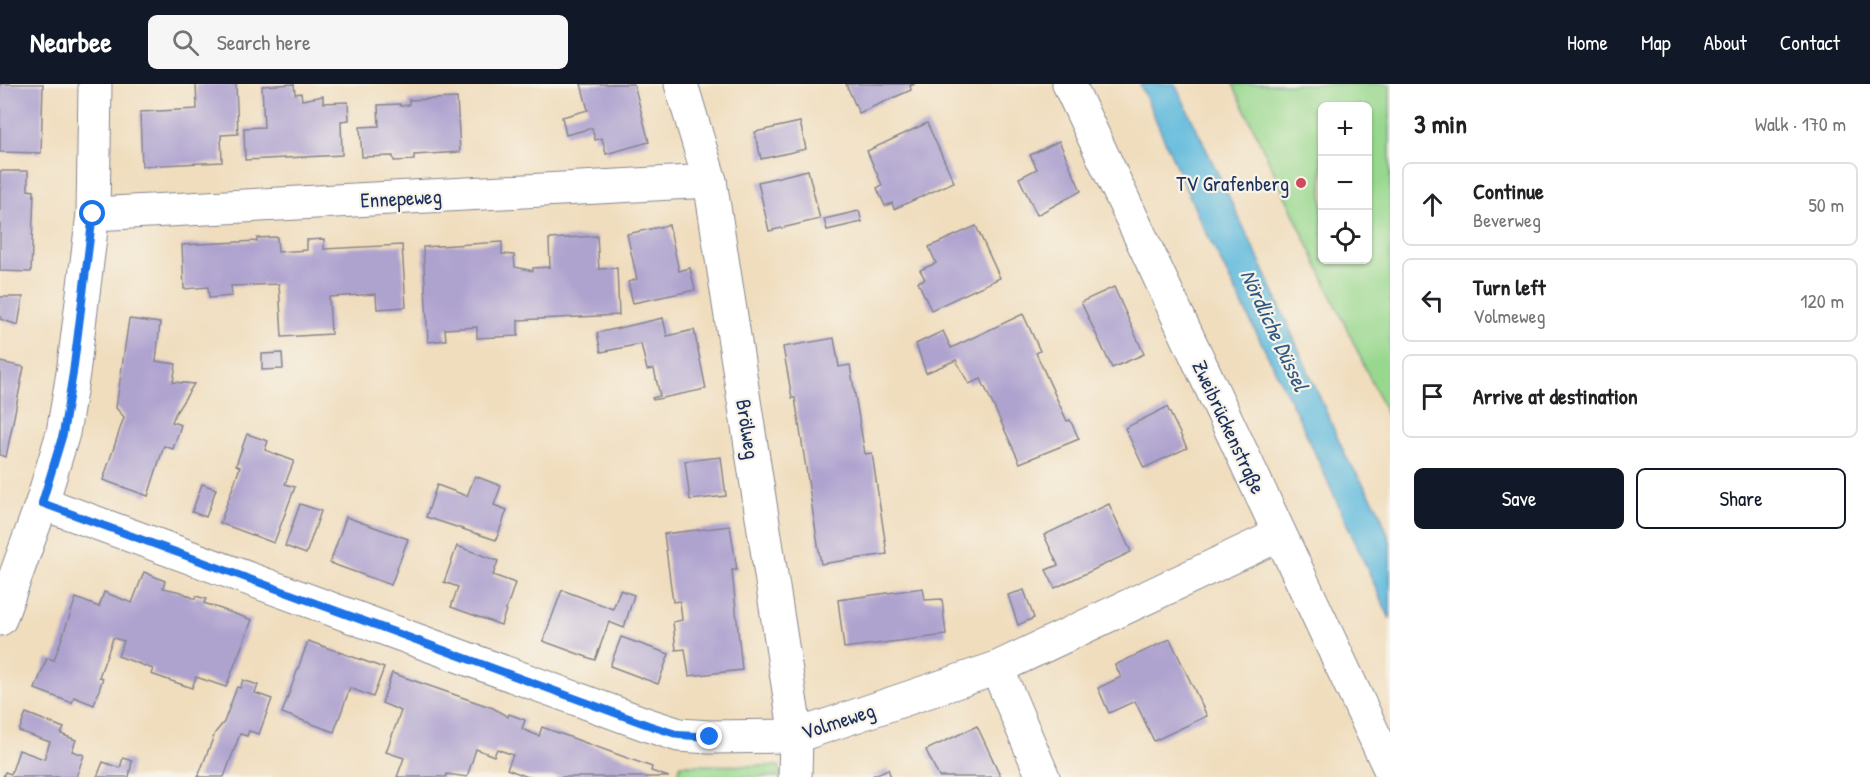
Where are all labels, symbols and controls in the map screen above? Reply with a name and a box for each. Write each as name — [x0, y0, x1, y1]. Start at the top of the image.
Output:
search box — [148, 15, 568, 69]
text: Nearbee — [30, 23, 112, 61]
icon: search — [169, 26, 202, 59]
text: Search here — [217, 27, 311, 57]
text: Home — [1567, 28, 1608, 57]
text: Map — [1641, 28, 1671, 57]
text: About — [1704, 28, 1747, 57]
text: Contact — [1780, 28, 1840, 57]
map controls — [1318, 102, 1372, 264]
button: + — [1318, 102, 1372, 156]
text: 3 min — [1414, 106, 1467, 141]
text: Walk · 170 m — [1755, 110, 1846, 137]
button: − — [1318, 156, 1372, 210]
place label: TV Grafenberg — [1176, 169, 1289, 198]
marker: TV Grafenberg — [1294, 176, 1308, 190]
text: Continue — [1473, 176, 1544, 206]
street label: Ennepeweg — [360, 181, 442, 215]
icon: ahead — [1416, 188, 1449, 221]
text: 50 m — [1808, 191, 1844, 218]
route start — [79, 200, 105, 226]
text: Beverweg — [1473, 206, 1541, 233]
button: locate — [1318, 210, 1372, 264]
water label: Nördliche Düssel — [1234, 264, 1317, 397]
text: Turn left — [1473, 272, 1546, 302]
icon: left — [1416, 284, 1449, 317]
text: 120 m — [1800, 287, 1844, 314]
text: Volmeweg — [1473, 302, 1545, 329]
street label: Zweibrückenstraße — [1185, 355, 1273, 499]
icon: arrive — [1416, 380, 1449, 413]
text: Arrive at destination — [1473, 381, 1638, 411]
street label: Brölweg — [729, 397, 767, 461]
button: Save — [1414, 468, 1624, 529]
button: Share — [1636, 468, 1846, 529]
street label: Volmeweg — [797, 695, 879, 747]
route end — [696, 723, 722, 749]

